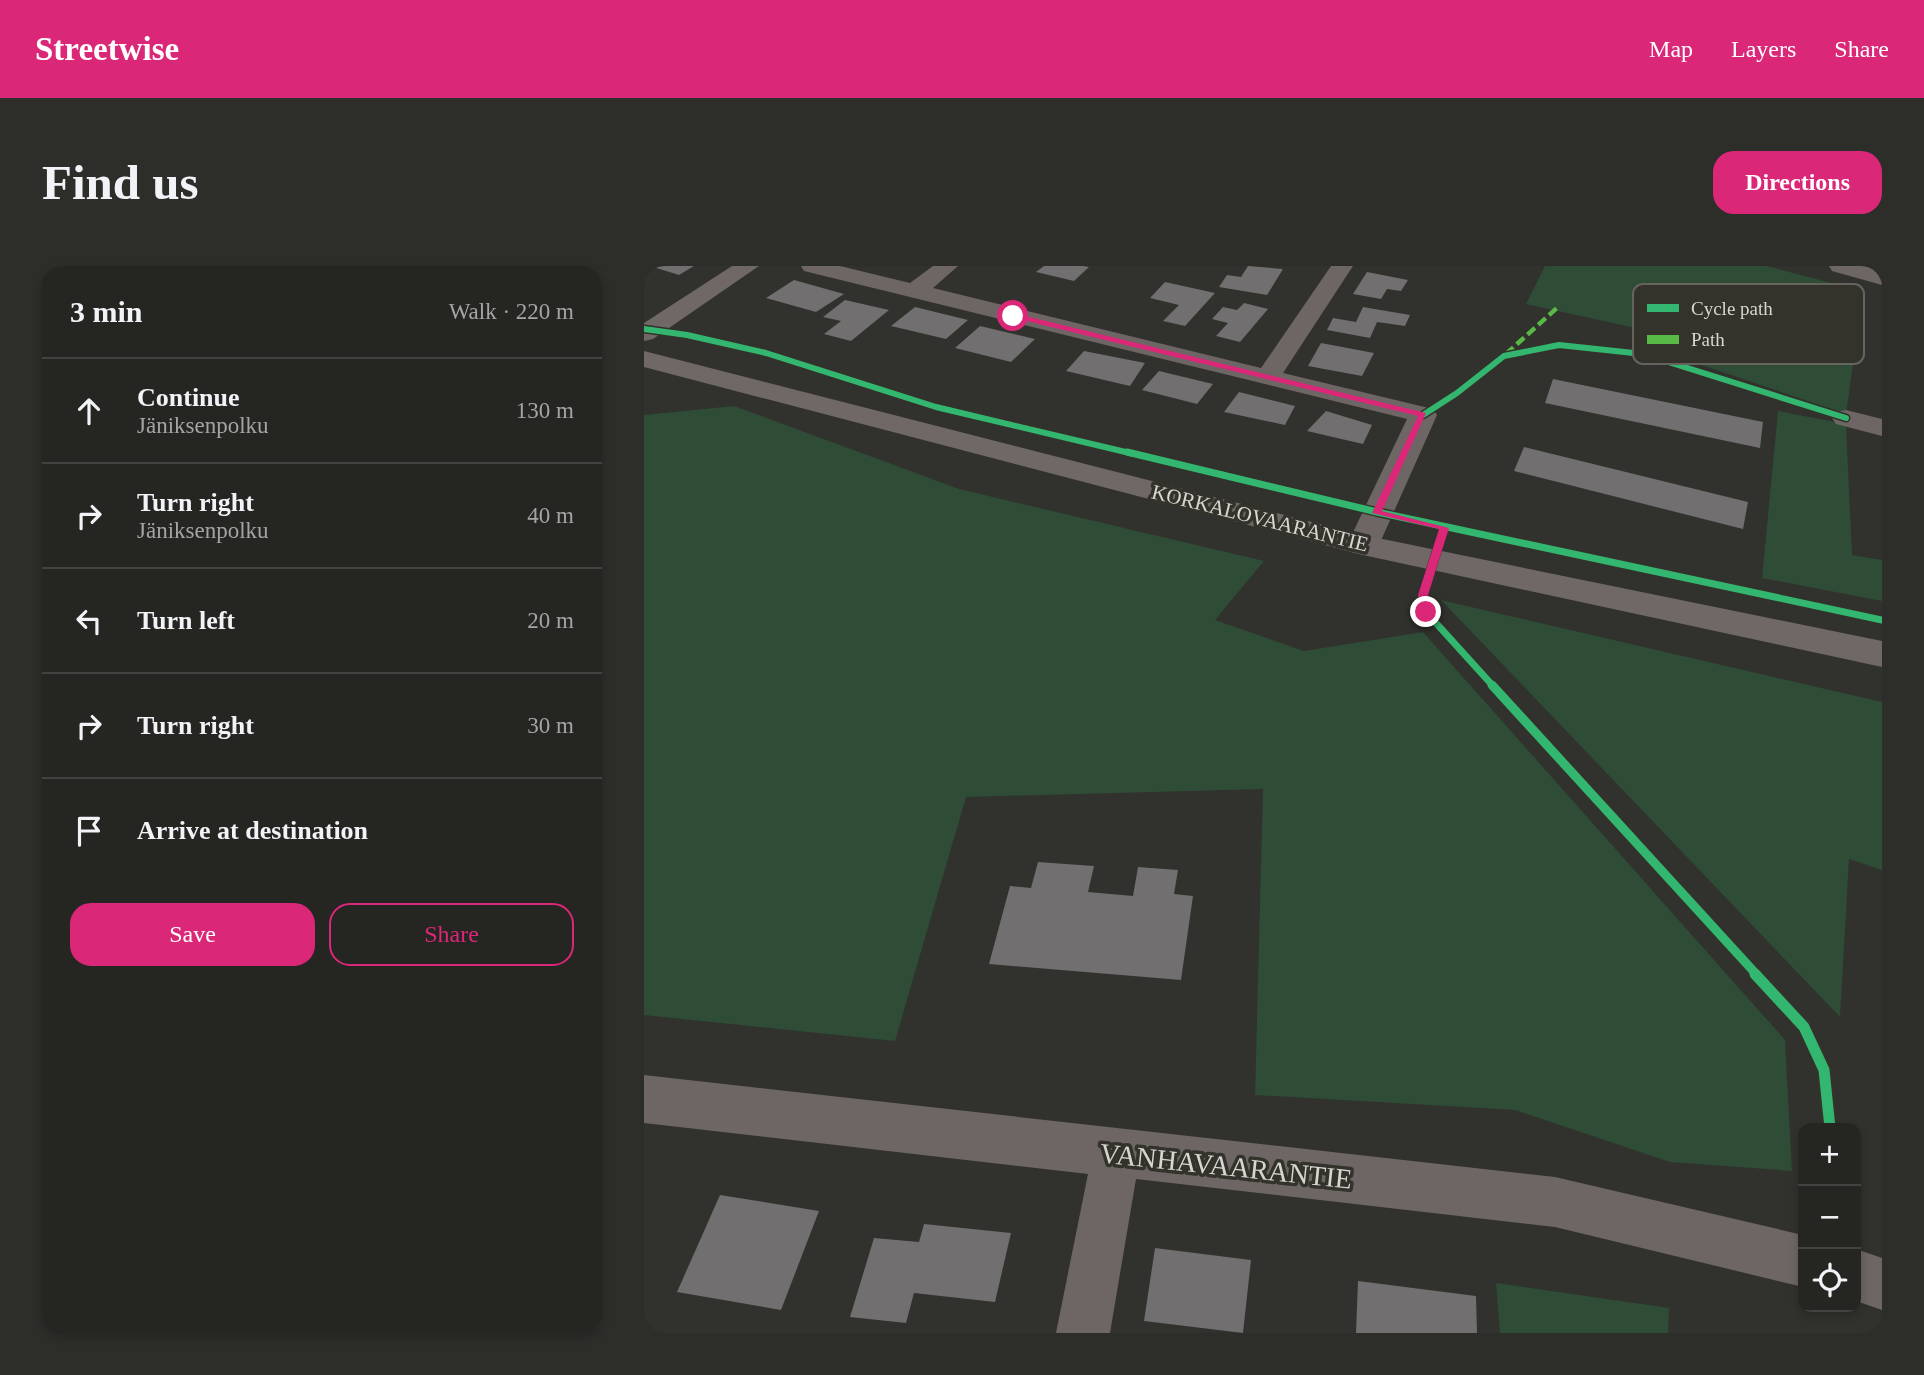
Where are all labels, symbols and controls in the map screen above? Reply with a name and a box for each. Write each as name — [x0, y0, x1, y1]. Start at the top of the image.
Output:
text: Streetwise — [35, 31, 179, 67]
text: Map — [1649, 36, 1693, 62]
text: Layers — [1731, 36, 1796, 62]
text: Share — [1834, 36, 1889, 62]
button: Directions — [1713, 151, 1882, 214]
text: Find us — [42, 155, 199, 210]
legend — [1633, 284, 1864, 364]
text: 3 min — [70, 295, 143, 328]
text: Cycle path — [1691, 298, 1773, 319]
text: Walk · 220 m — [449, 299, 574, 324]
route start — [997, 300, 1028, 331]
text: Path — [1691, 329, 1725, 350]
text: Continue — [137, 383, 240, 412]
icon: ahead — [70, 392, 108, 430]
text: 130 m — [516, 398, 574, 423]
text: Jäniksenpolku — [137, 413, 269, 438]
street label: KORKALOVAARANTIE — [1149, 479, 1371, 557]
text: Turn right — [137, 488, 254, 517]
icon: right — [70, 497, 108, 535]
text: 40 m — [527, 503, 574, 528]
text: Jäniksenpolku — [137, 518, 269, 543]
route end — [1410, 596, 1441, 627]
icon: left — [70, 602, 108, 640]
text: Turn left — [137, 606, 235, 635]
text: 20 m — [527, 608, 574, 633]
icon: right — [70, 707, 108, 745]
text: Turn right — [137, 711, 254, 740]
text: 30 m — [527, 713, 574, 738]
icon: arrive — [70, 812, 108, 850]
text: Arrive at destination — [137, 816, 368, 845]
button: Save — [70, 903, 315, 966]
button: Share — [329, 903, 574, 966]
map controls — [1798, 1123, 1861, 1312]
button: + — [1798, 1123, 1861, 1186]
street label: VANHAVAARANTIE — [1098, 1137, 1354, 1195]
button: − — [1798, 1186, 1861, 1249]
button: locate — [1798, 1249, 1861, 1312]

